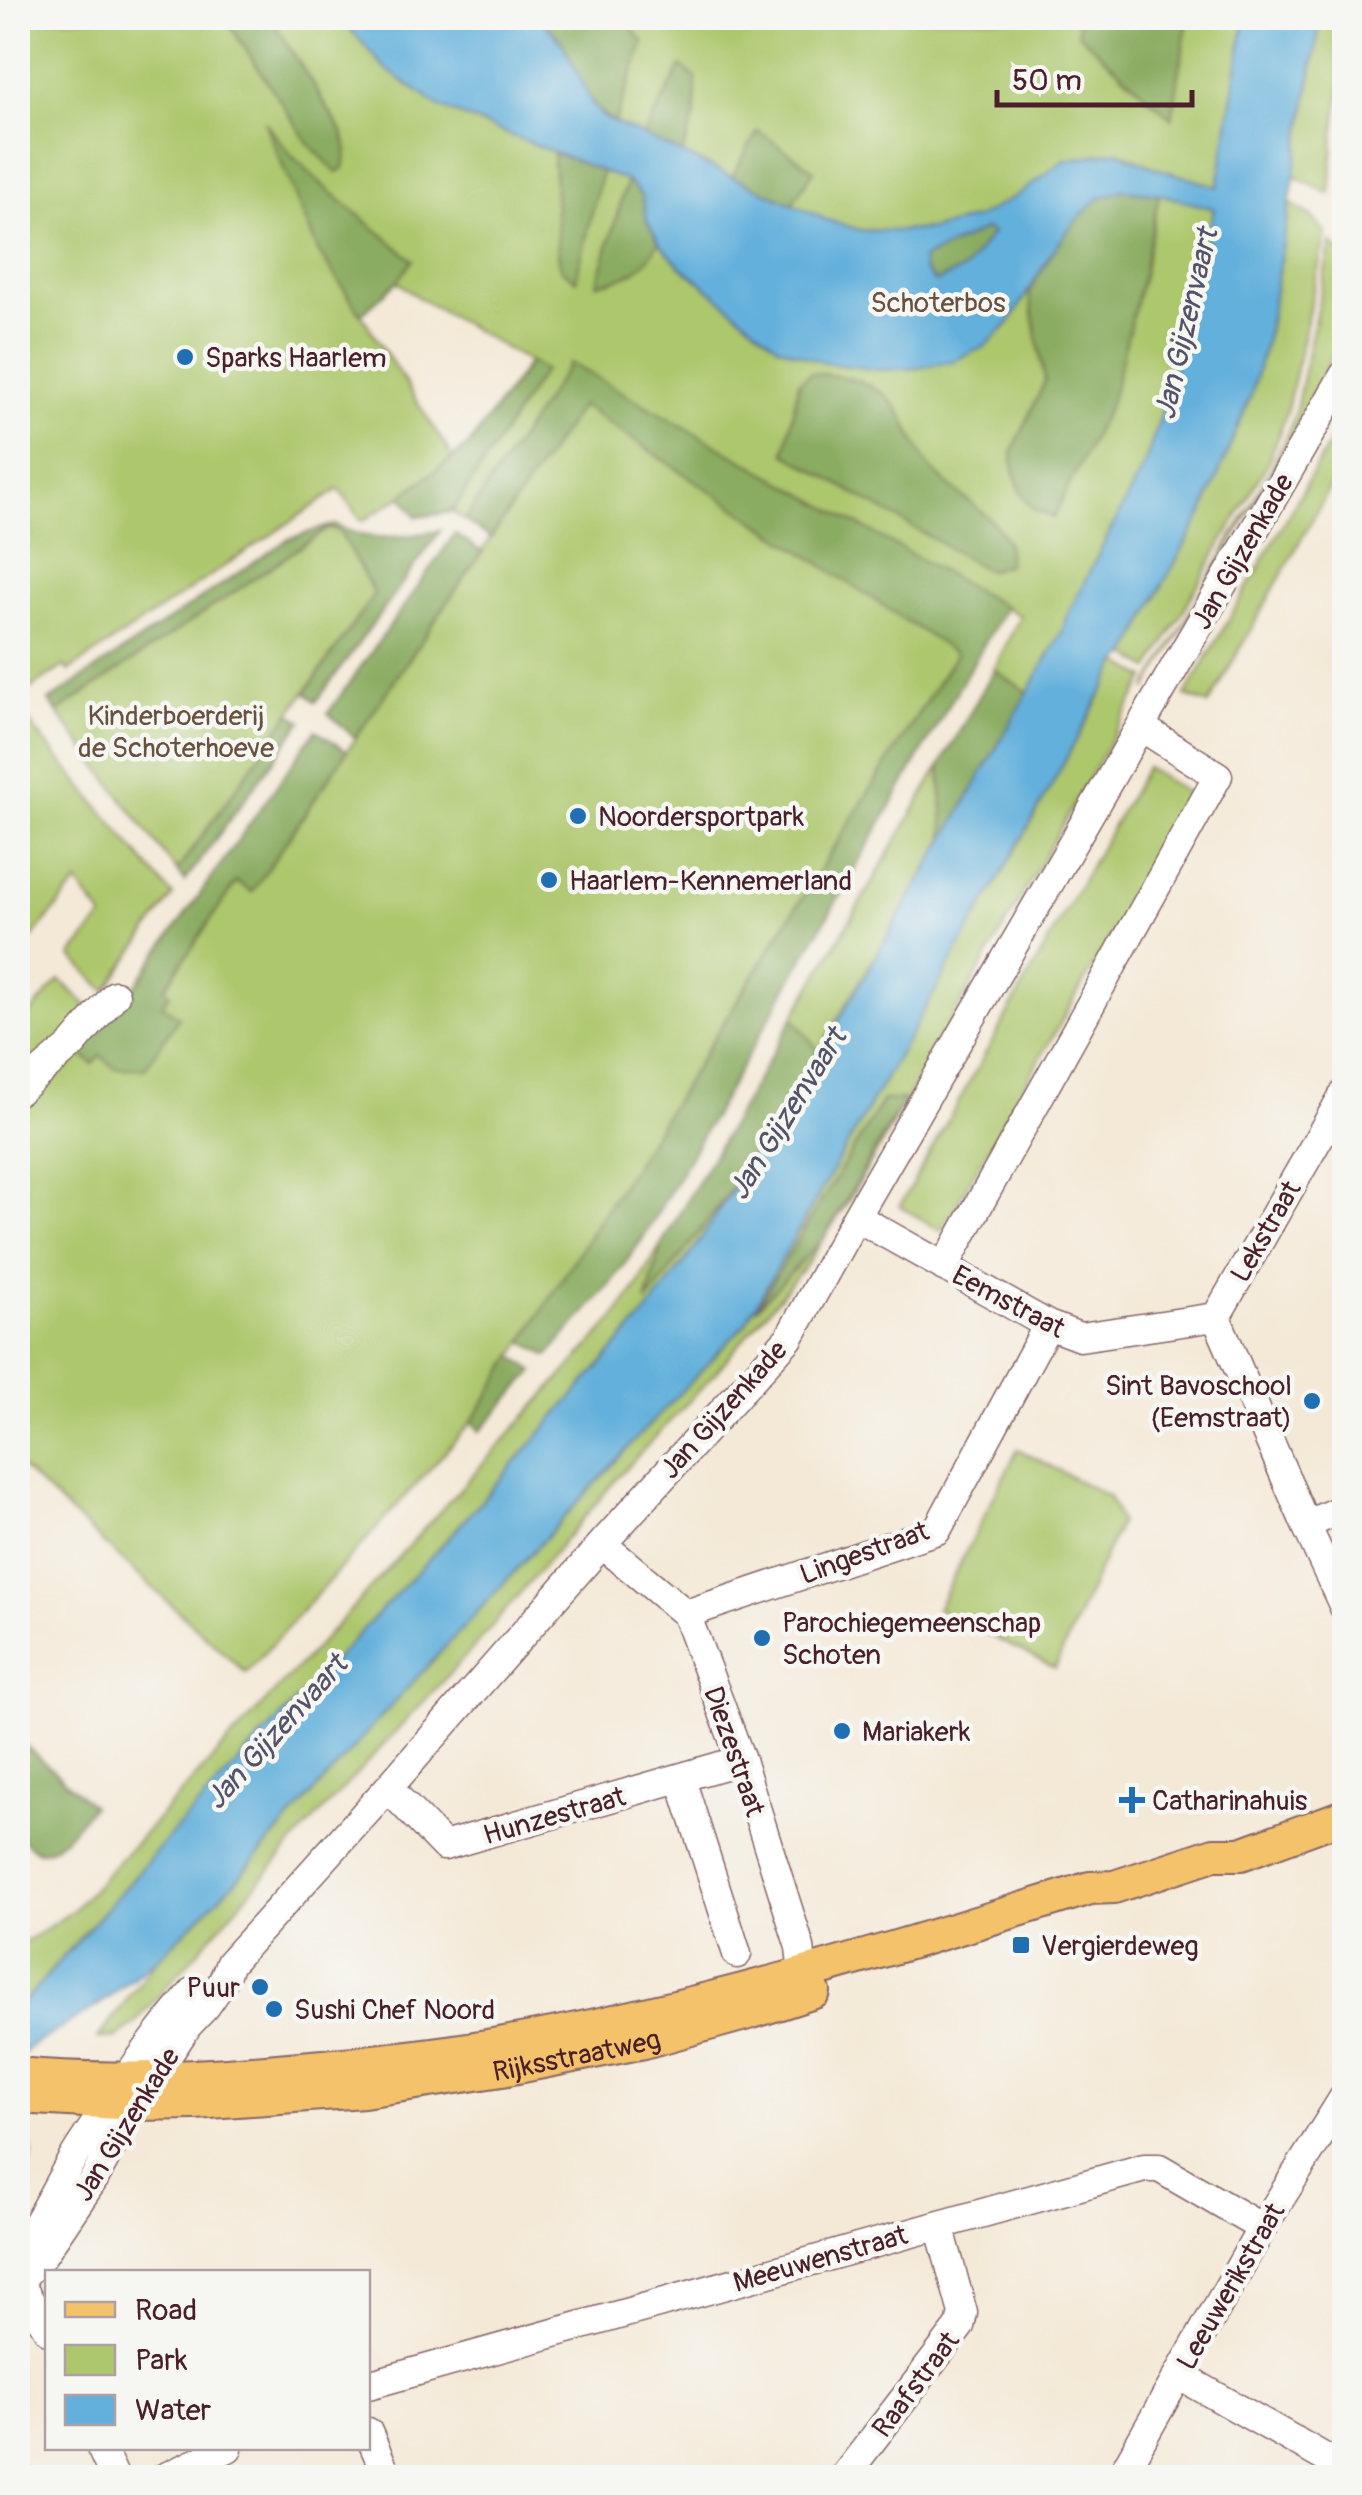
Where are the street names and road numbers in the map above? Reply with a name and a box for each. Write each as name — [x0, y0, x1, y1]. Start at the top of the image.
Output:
street label: Jan Gijzenkade — [1185, 467, 1302, 636]
street label: Lekstraat — [1223, 1174, 1310, 1289]
street label: Eemstraat — [946, 1258, 1071, 1347]
street label: Jan Gijzenkade — [653, 1333, 796, 1486]
street label: Lingestraat — [795, 1514, 934, 1593]
street label: Diezestraat — [695, 1682, 772, 1822]
street label: Hunzestraat — [479, 1779, 630, 1853]
street label: Rijksstraatweg — [490, 2022, 665, 2090]
street label: Jan Gijzenkade — [66, 2041, 188, 2208]
street label: Leeuwerikstraat — [1169, 2196, 1294, 2377]
street label: Meeuwenstraat — [729, 2218, 912, 2301]
street label: Raafstraat — [865, 2324, 968, 2445]

